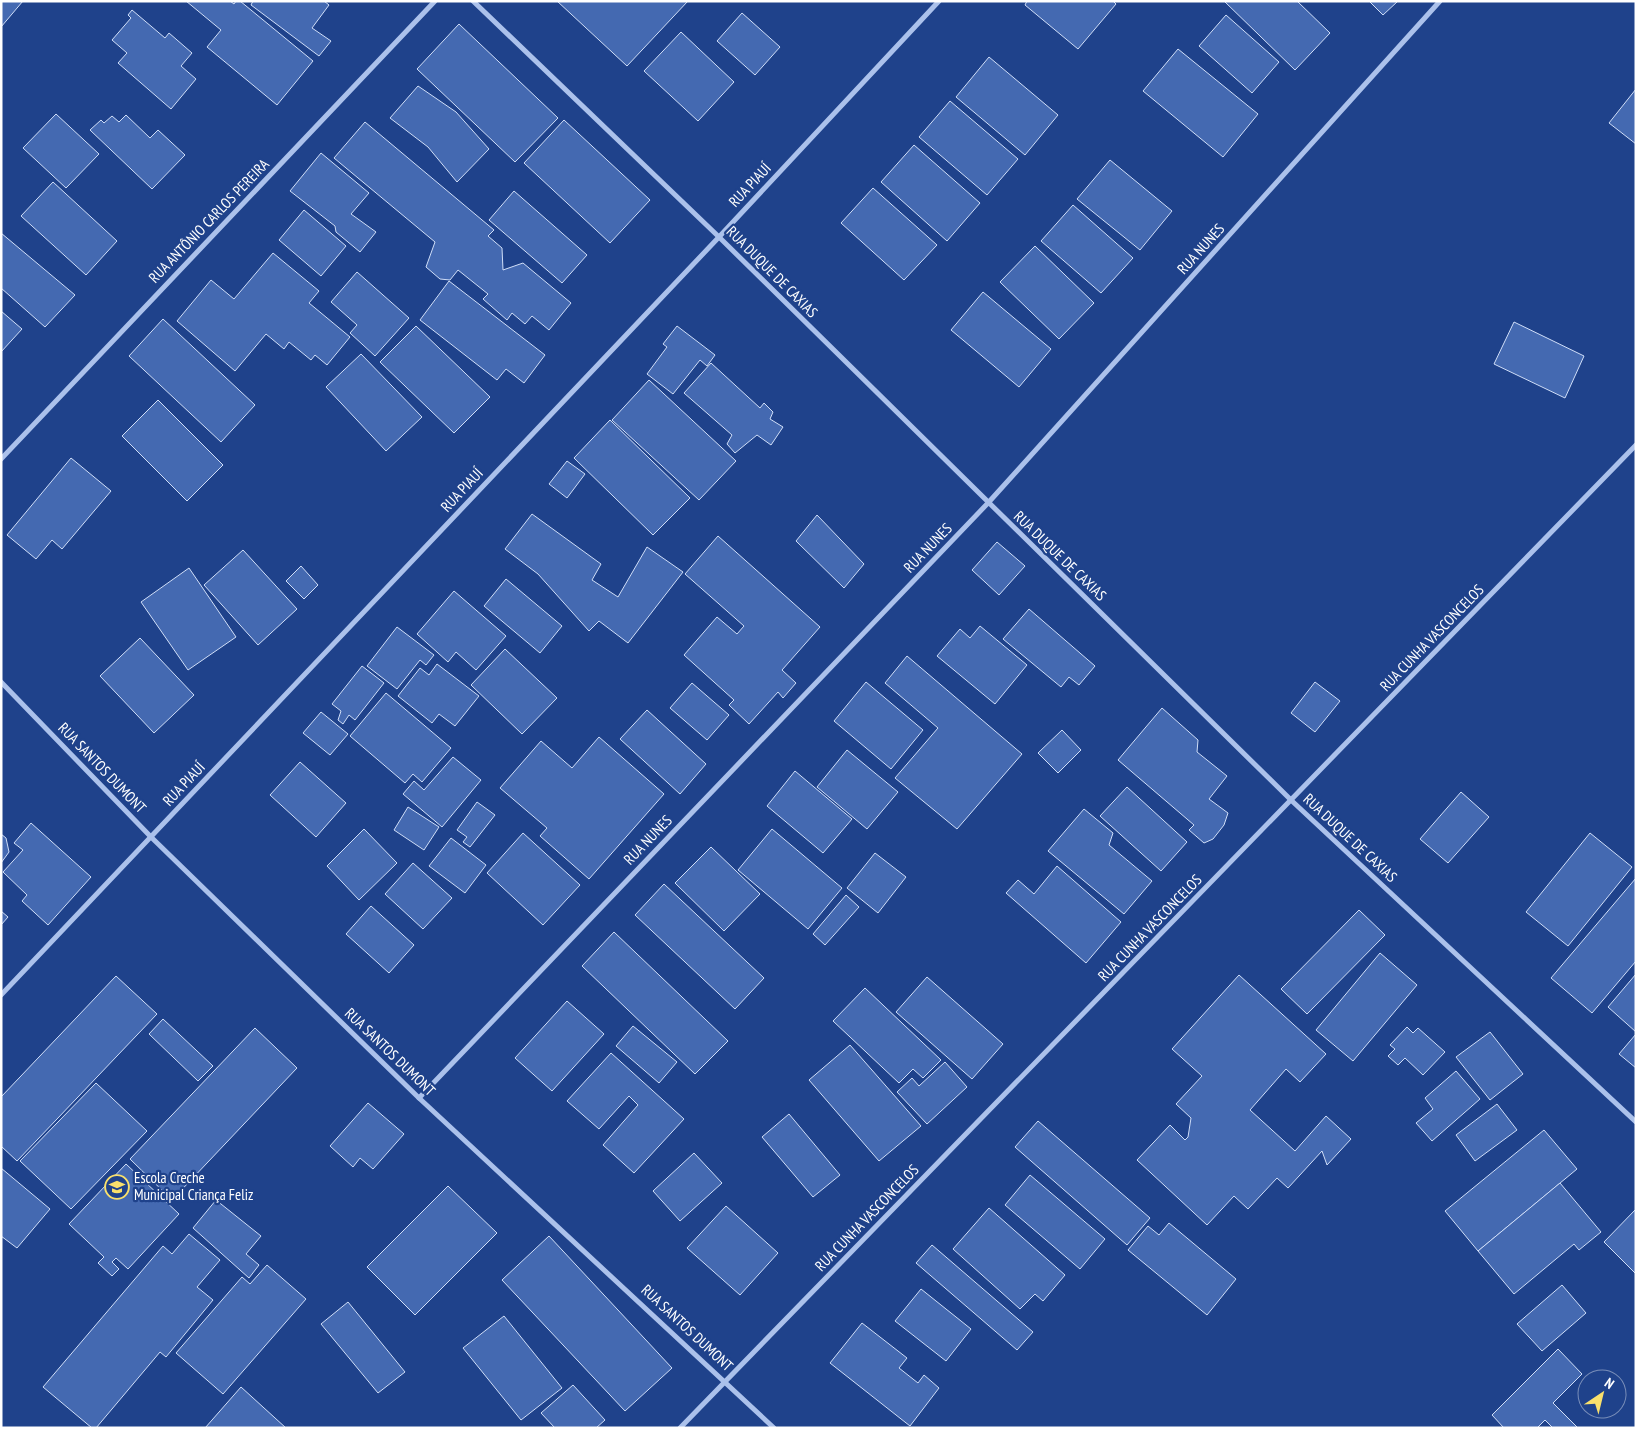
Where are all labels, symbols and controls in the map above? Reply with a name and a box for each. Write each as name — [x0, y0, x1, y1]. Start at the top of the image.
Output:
street label: RUA ANTÔNIO CARLOS PEREIRA — [144, 154, 273, 287]
street label: RUA PIAUÍ — [724, 158, 775, 211]
street label: RUA NUNES — [1173, 219, 1228, 278]
street label: RUA DUQUE DE CAXIAS — [723, 222, 822, 321]
street label: RUA PIAUÍ — [436, 463, 487, 516]
street label: RUA DUQUE DE CAXIAS — [1010, 507, 1111, 605]
street label: RUA NUNES — [899, 519, 956, 576]
street label: RUA CUNHA VASCONCELOS — [1376, 580, 1487, 695]
street label: RUA SANTOS DUMONT — [54, 718, 151, 817]
street label: RUA PIAUÍ — [158, 757, 209, 810]
street label: RUA DUQUE DE CAXIAS — [1299, 789, 1401, 886]
street label: RUA NUNES — [619, 811, 676, 868]
street label: RUA CUNHA VASCONCELOS — [1094, 870, 1205, 985]
street label: RUA SANTOS DUMONT — [341, 1004, 440, 1100]
street label: RUA CUNHA VASCONCELOS — [811, 1160, 922, 1275]
place label: Escola Creche Municipal Criança Feliz — [134, 1168, 253, 1204]
school or university icon: Escola Creche Municipal Criança Feliz — [104, 1174, 130, 1200]
street label: RUA SANTOS DUMONT — [637, 1280, 737, 1375]
north arrow — [1577, 1369, 1627, 1419]
text: N — [1601, 1374, 1618, 1393]

